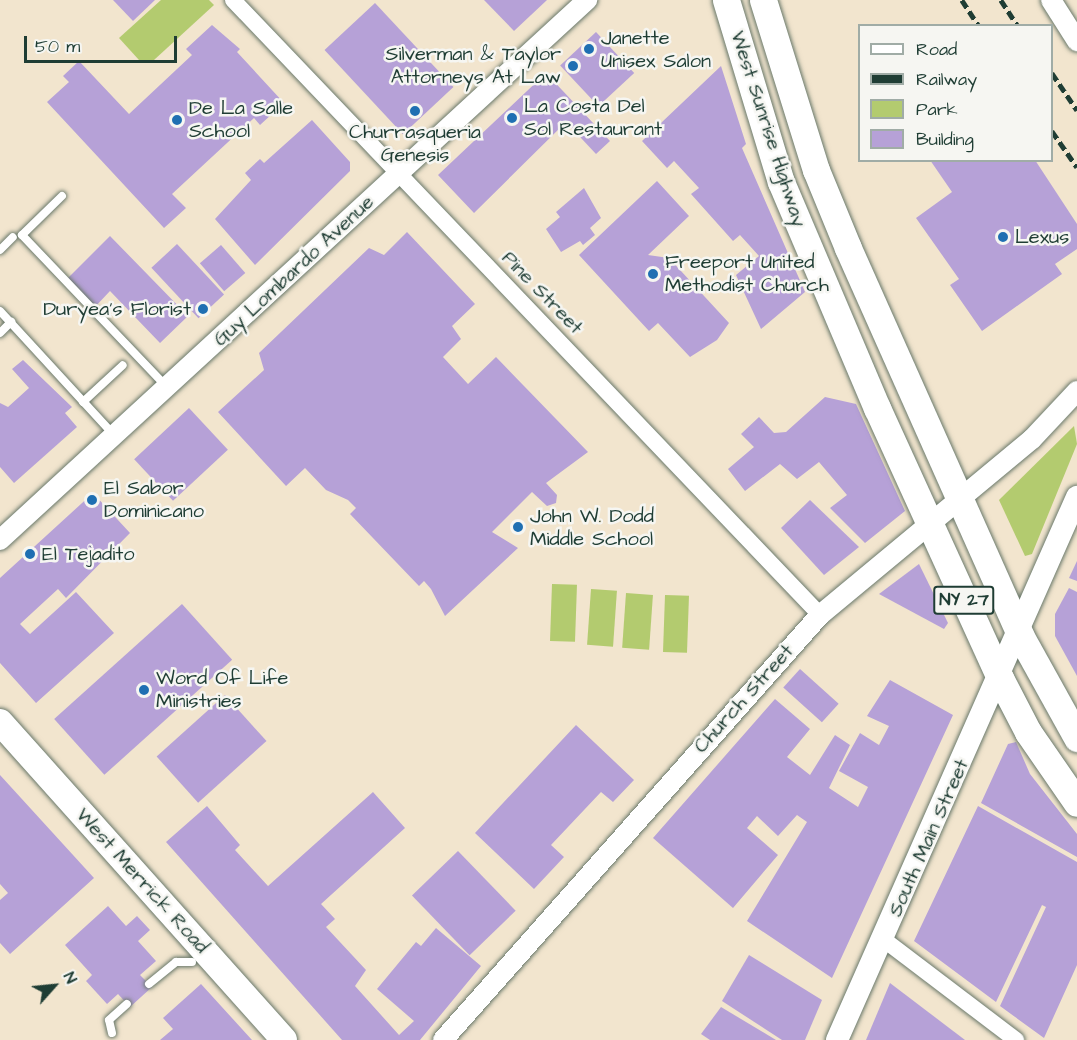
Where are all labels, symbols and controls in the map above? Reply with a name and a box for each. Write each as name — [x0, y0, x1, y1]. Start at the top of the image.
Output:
scale bar — [27, 24, 180, 62]
legend — [858, 24, 1053, 162]
place label: Janette Unisex Salon — [601, 26, 711, 73]
street label: West Sunrise Highway — [725, 28, 811, 230]
text: 50 m — [35, 34, 80, 59]
text: Road — [916, 37, 957, 62]
place label: Silverman & Taylor Attorneys At Law — [386, 42, 561, 89]
marker: Janette Unisex Salon — [582, 42, 596, 56]
marker: Silverman & Taylor Attorneys At Law — [566, 59, 580, 73]
text: Railway — [916, 67, 977, 92]
place label: La Costa Del Sol Restaurant — [524, 94, 662, 141]
place label: De La Salle School — [189, 96, 293, 143]
text: Park — [916, 97, 958, 122]
marker: Churrasqueria Genesis — [408, 104, 422, 118]
marker: La Costa Del Sol Restaurant — [505, 111, 519, 125]
marker: De La Salle School — [170, 113, 184, 127]
place label: Churrasqueria Genesis — [349, 120, 481, 167]
text: Building — [916, 127, 974, 152]
street label: Guy Lombardo Avenue — [209, 190, 379, 352]
place label: Lexus — [1015, 225, 1069, 249]
marker: Lexus — [996, 230, 1010, 244]
street label: Pine Street — [496, 246, 588, 340]
place label: Freeport United Methodist Church — [665, 250, 829, 297]
marker: Freeport United Methodist Church — [646, 267, 660, 281]
place label: Duryea’s Florist — [43, 297, 191, 321]
marker: Duryea’s Florist — [196, 302, 210, 316]
place label: El Sabor Dominicano — [104, 476, 204, 523]
marker: El Sabor Dominicano — [85, 493, 99, 507]
place label: John W. Dodd Middle School — [530, 504, 654, 551]
marker: John W. Dodd Middle School — [511, 520, 525, 534]
place label: El Tejadito — [42, 542, 135, 566]
marker: El Tejadito — [23, 547, 37, 561]
road number: NY 27 — [932, 585, 996, 615]
street label: Church Street — [689, 640, 799, 758]
place label: Word Of Life Ministries — [156, 666, 288, 713]
marker: Word Of Life Ministries — [137, 683, 151, 697]
street label: South Main Street — [884, 756, 974, 920]
street label: West Merrick Road — [70, 803, 214, 959]
north arrow — [24, 956, 84, 1016]
text: N — [58, 968, 82, 987]

